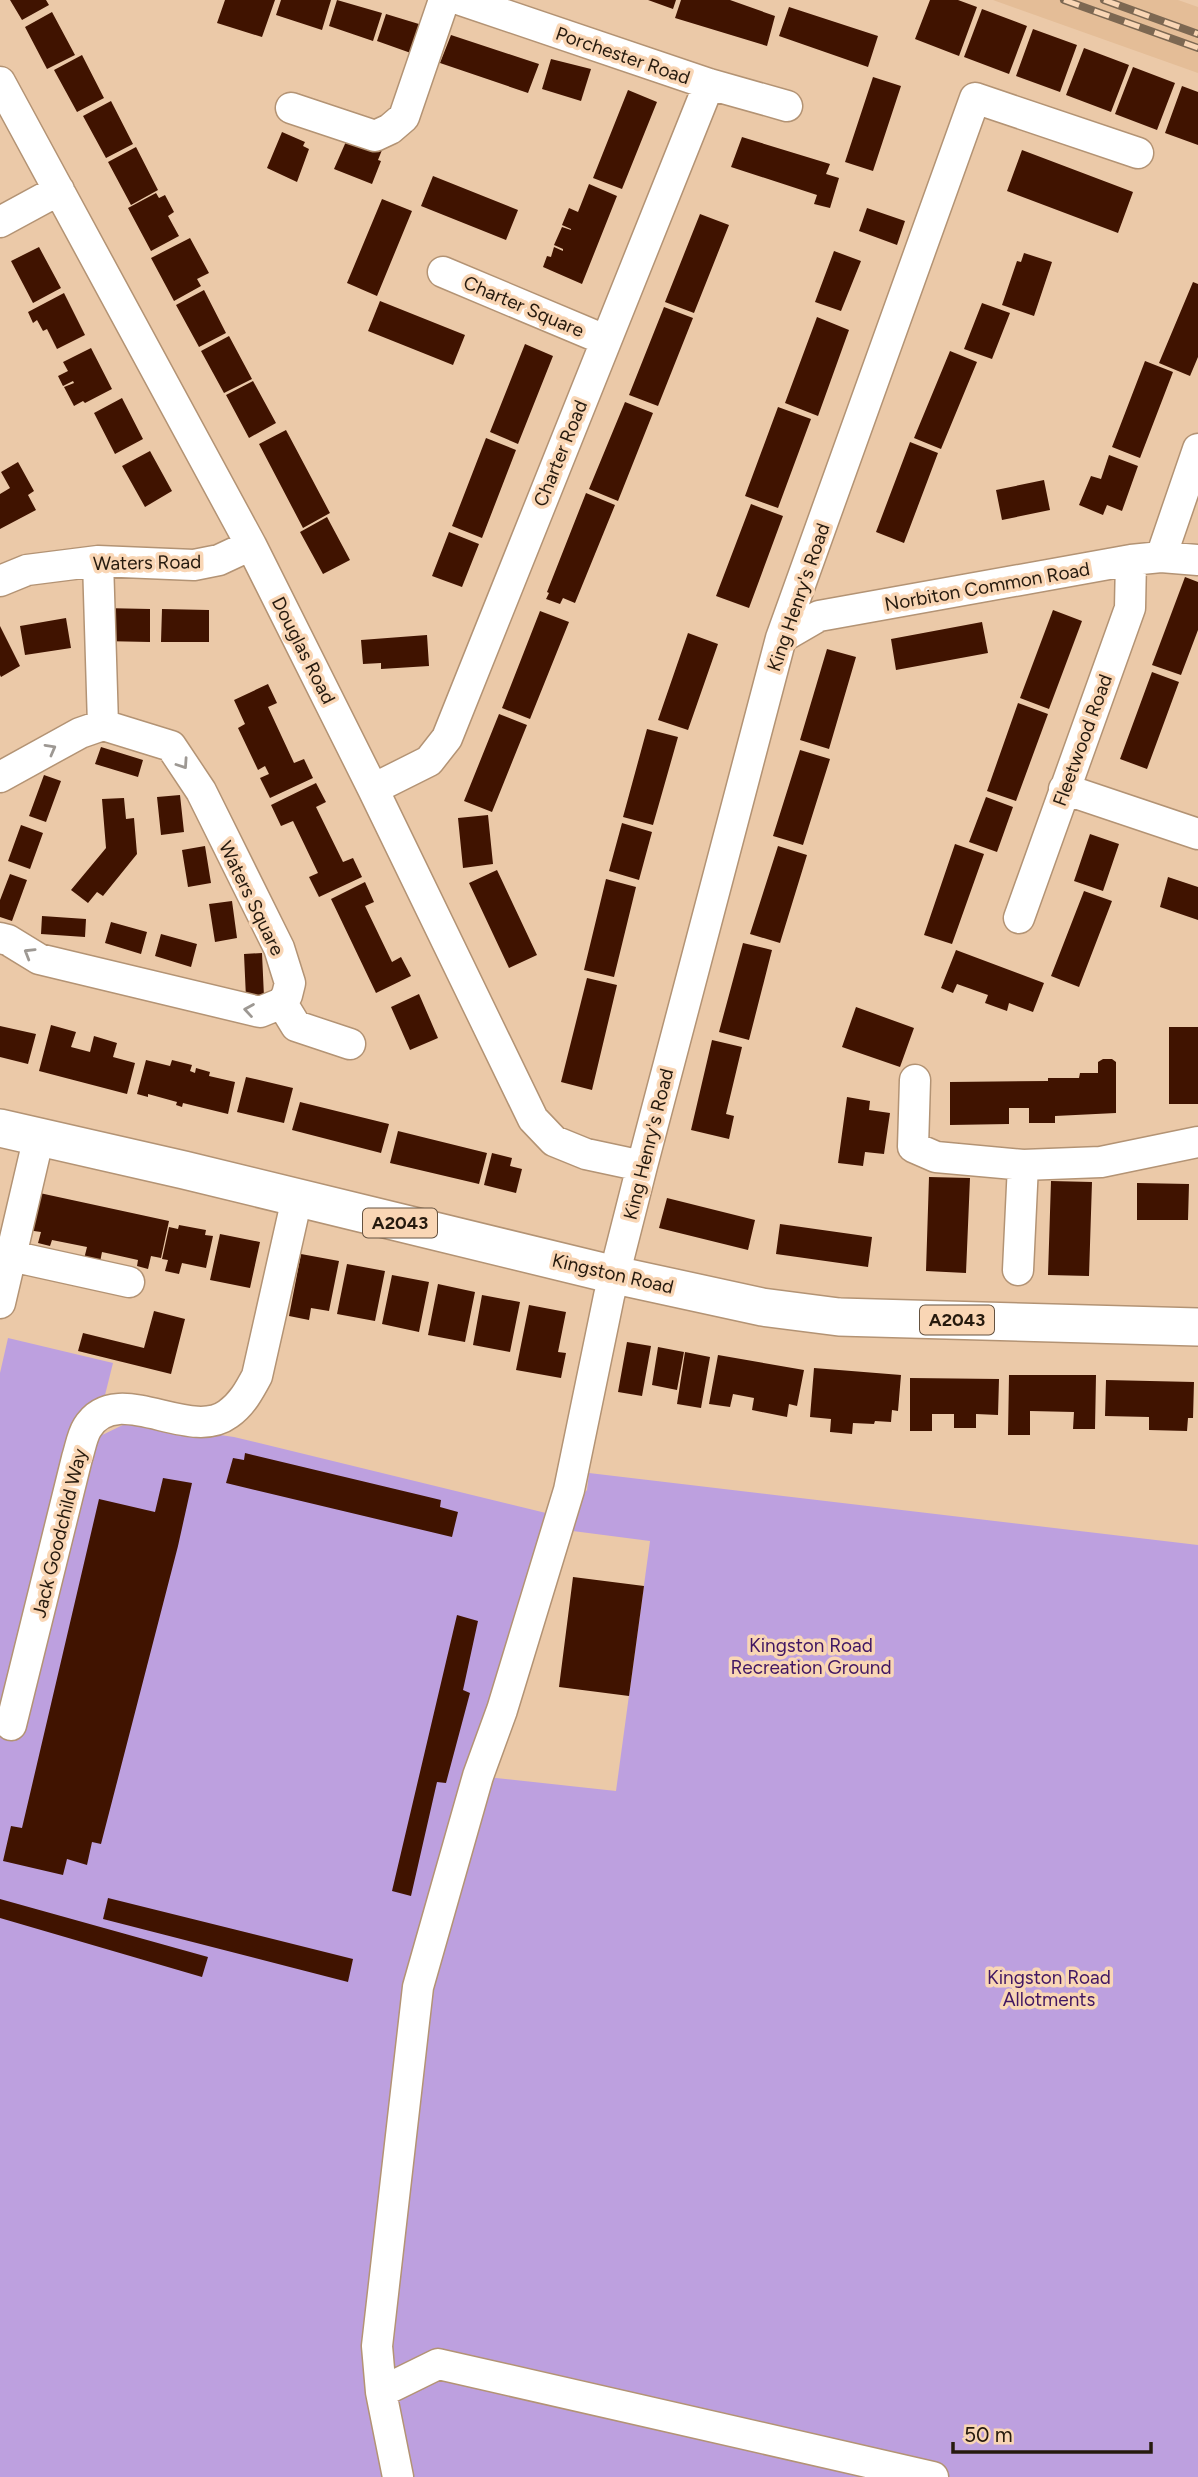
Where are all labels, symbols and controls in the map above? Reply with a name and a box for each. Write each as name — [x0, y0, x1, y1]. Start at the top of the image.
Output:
street label: Porchester Road — [553, 22, 693, 89]
street label: Charter Square — [460, 271, 588, 342]
street label: Charter Road — [529, 397, 592, 510]
street label: King Henry's Road — [762, 520, 835, 674]
street label: Waters Road — [93, 550, 201, 575]
street label: Norbiton Common Road — [883, 557, 1092, 616]
street label: Douglas Road — [267, 593, 340, 708]
street label: Fleetwood Road — [1048, 671, 1117, 809]
one-way arrow — [43, 744, 56, 757]
one-way arrow — [175, 756, 188, 769]
street label: Waters Square — [214, 837, 289, 959]
one-way arrow — [24, 948, 37, 961]
one-way arrow — [243, 1002, 255, 1017]
street label: King Henry's Road — [619, 1066, 678, 1222]
road number: A2043 — [363, 1208, 437, 1238]
street label: Kingston Road — [550, 1248, 676, 1299]
road number: A2043 — [920, 1306, 994, 1335]
street label: Jack Goodchild Way — [27, 1446, 92, 1620]
park label: Kingston Road Recreation Ground — [730, 1634, 892, 1679]
park label: Kingston Road Allotments — [987, 1966, 1111, 2011]
scale bar — [953, 2410, 1151, 2454]
text: 50 m — [964, 2422, 1013, 2447]

